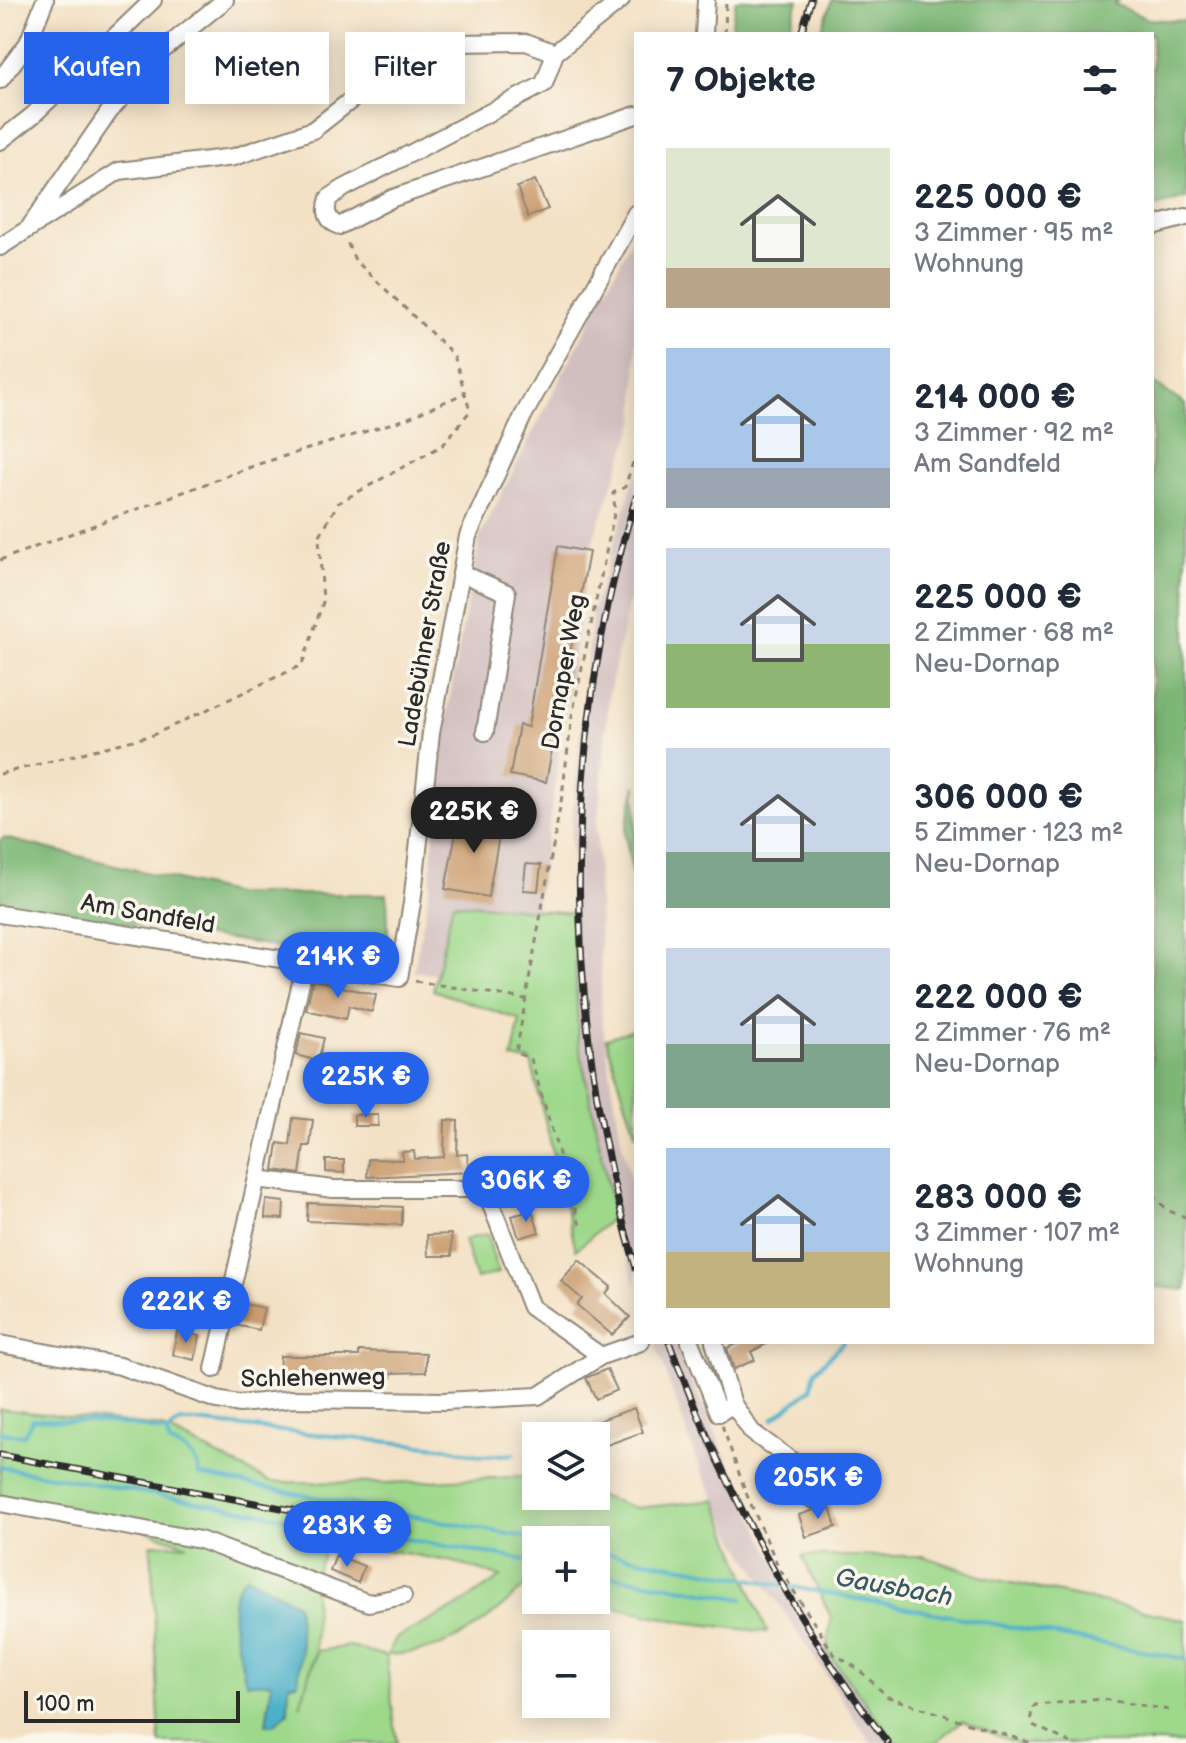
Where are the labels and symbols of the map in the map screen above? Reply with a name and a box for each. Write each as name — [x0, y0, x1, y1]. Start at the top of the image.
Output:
street label: Ladebühner Straße — [393, 539, 457, 749]
street label: Dornaper Weg — [536, 592, 592, 752]
pin: 225K € — [409, 787, 539, 855]
street label: Am Sandfeld — [79, 888, 217, 940]
pin: 214K € — [273, 932, 403, 1000]
pin: 225K € — [301, 1052, 431, 1120]
pin: 306K € — [461, 1156, 591, 1224]
pin: 222K € — [121, 1277, 251, 1345]
street label: Schlehenweg — [240, 1362, 386, 1394]
pin: 205K € — [753, 1453, 883, 1521]
pin: 283K € — [282, 1501, 412, 1569]
water label: Gausbach — [833, 1562, 955, 1614]
scale bar — [24, 1687, 240, 1723]

